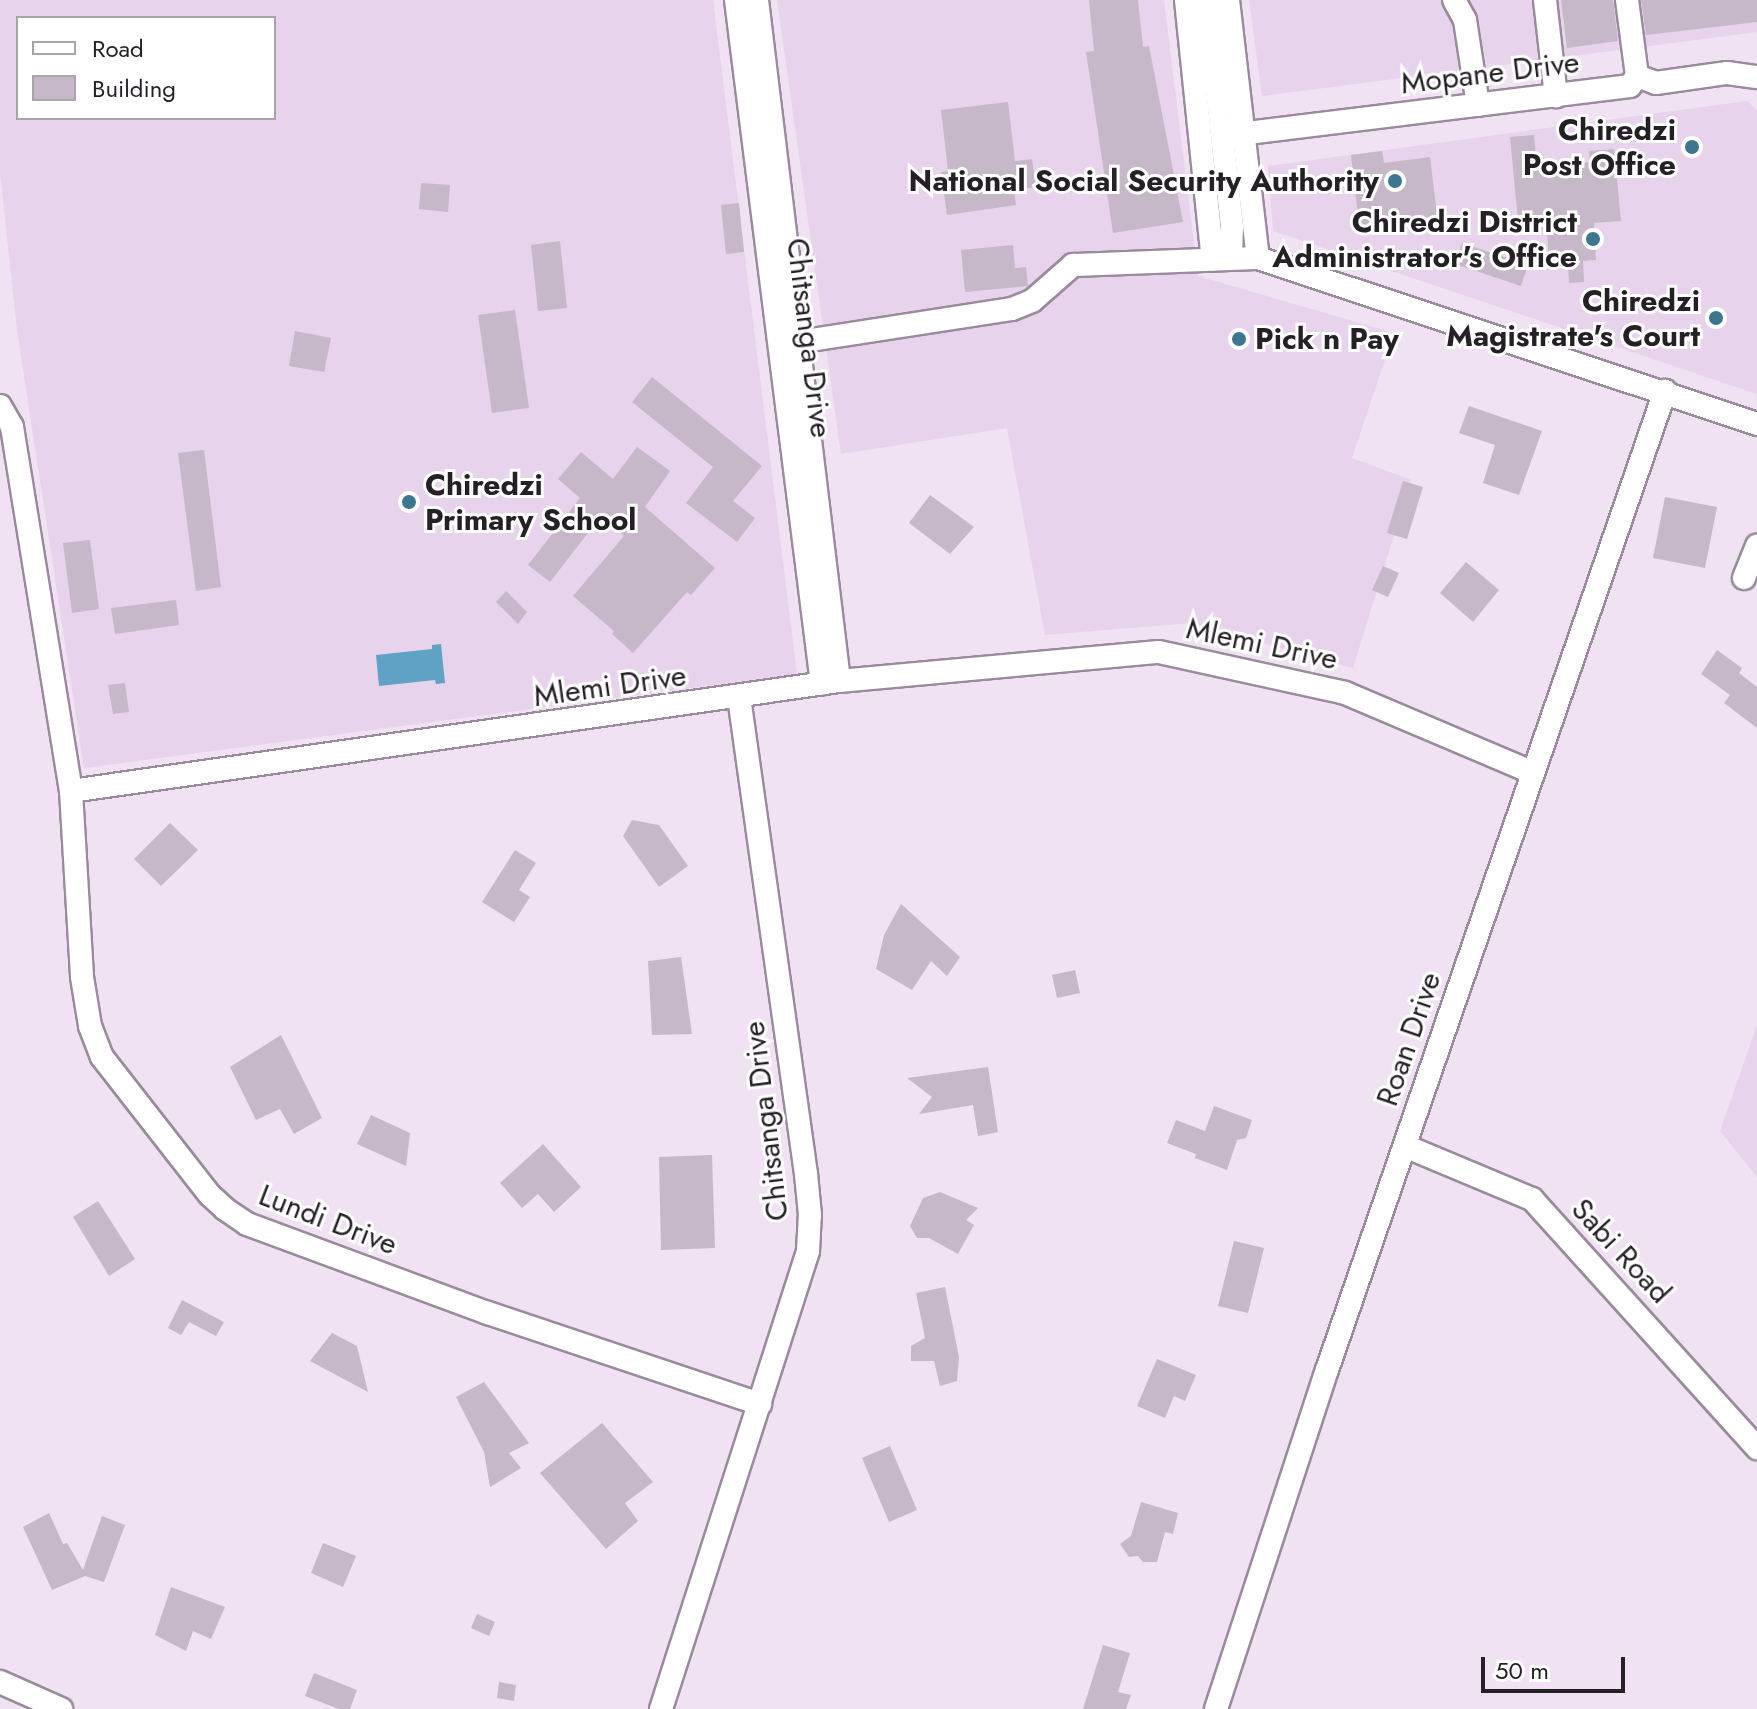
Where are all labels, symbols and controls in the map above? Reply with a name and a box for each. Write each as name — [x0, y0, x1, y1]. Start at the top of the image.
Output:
legend — [16, 16, 276, 120]
text: Road — [92, 31, 144, 66]
street label: Mopane Drive — [1399, 44, 1581, 102]
text: Building — [92, 71, 176, 106]
place label: Chiredzi Post Office — [1523, 112, 1676, 182]
marker: Chiredzi Post Office — [1683, 138, 1701, 156]
place label: National Social Security Authority — [909, 163, 1379, 199]
marker: National Social Security Authority — [1386, 172, 1404, 190]
place label: Chiredzi District Administrator's Office — [1272, 204, 1577, 274]
marker: Chiredzi District Administrator's Office — [1584, 230, 1602, 248]
street label: Chitsanga Drive — [779, 236, 839, 440]
place label: Chiredzi Magistrate's Court — [1446, 283, 1700, 354]
marker: Chiredzi Magistrate's Court — [1707, 309, 1725, 327]
place label: Pick n Pay — [1255, 321, 1399, 357]
marker: Pick n Pay — [1230, 330, 1248, 348]
place label: Chiredzi Primary School — [425, 467, 636, 538]
marker: Chiredzi Primary School — [400, 493, 418, 511]
street label: Mlemi Drive — [1183, 610, 1341, 678]
street label: Mlemi Drive — [531, 657, 689, 715]
street label: Roan Drive — [1369, 967, 1449, 1111]
street label: Chitsanga Drive — [736, 1019, 796, 1223]
street label: Lundi Drive — [254, 1177, 402, 1263]
street label: Sabi Road — [1564, 1191, 1678, 1311]
scale bar — [1485, 1641, 1629, 1691]
text: 50 m — [1495, 1653, 1549, 1688]

